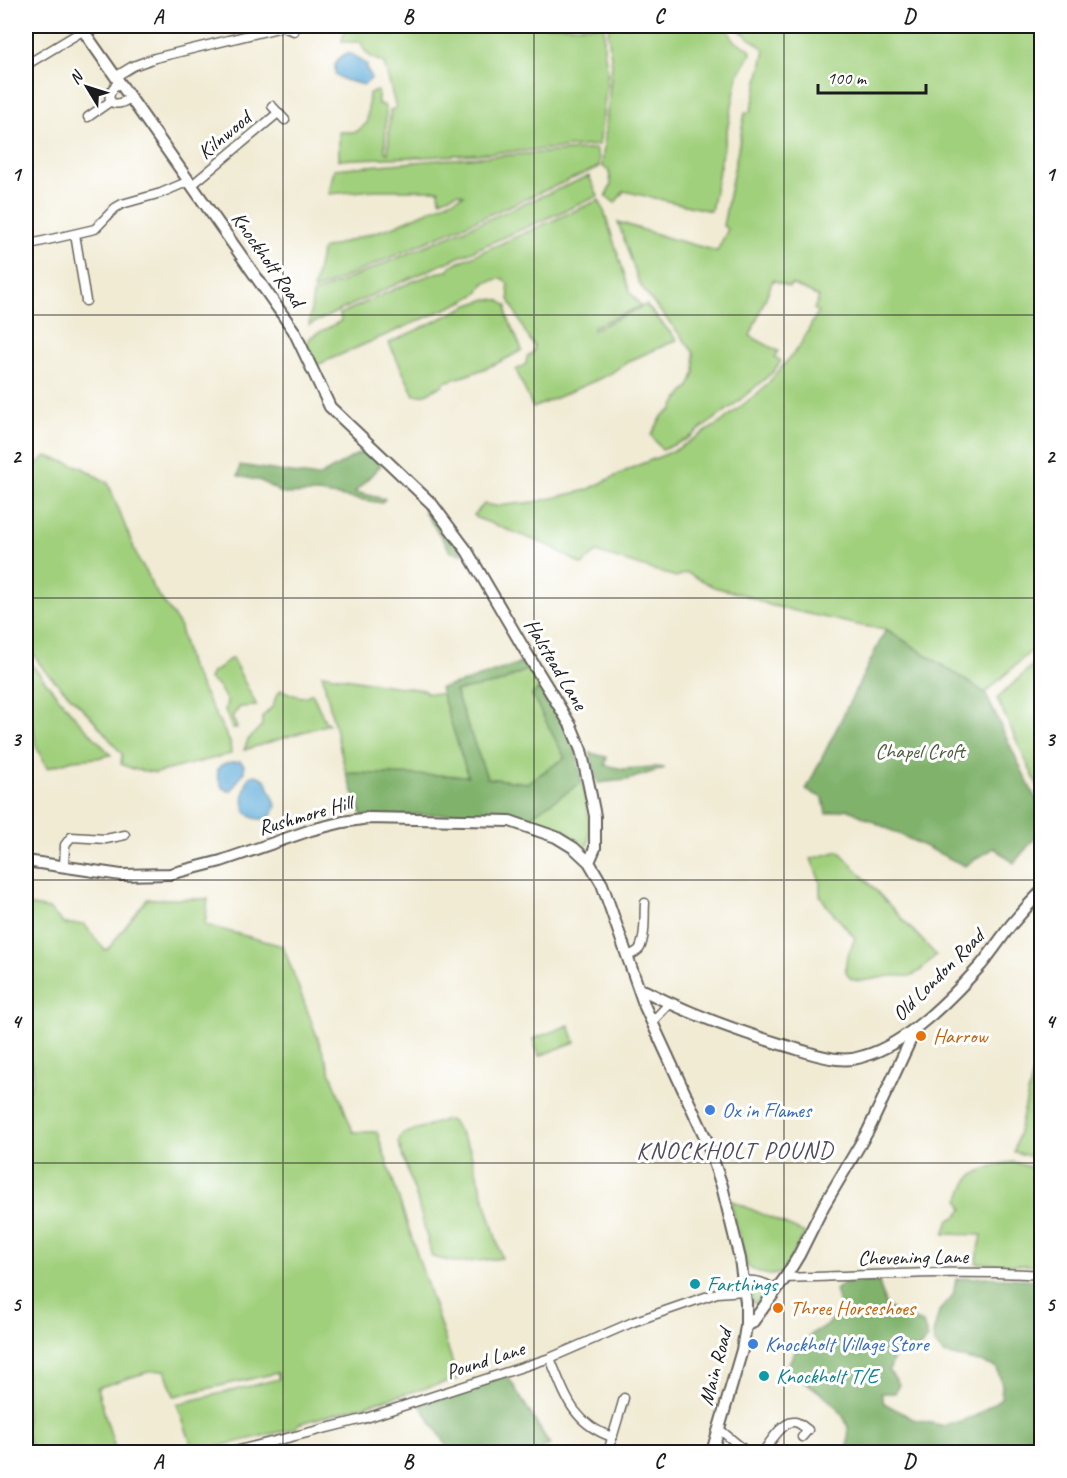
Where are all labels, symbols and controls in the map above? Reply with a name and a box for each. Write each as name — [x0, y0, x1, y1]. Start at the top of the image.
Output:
text: A — [153, 4, 165, 29]
text: B — [403, 4, 415, 29]
text: C — [654, 4, 666, 29]
text: D — [903, 4, 917, 29]
north arrow — [57, 57, 117, 117]
scale bar — [818, 57, 926, 95]
text: N — [65, 66, 89, 88]
text: 100 m — [827, 67, 868, 89]
street label: Kilnwood — [192, 103, 259, 165]
text: 1 — [12, 162, 23, 187]
text: 1 — [1046, 162, 1057, 187]
street label: Knockholt Road — [226, 206, 312, 315]
text: 2 — [12, 444, 23, 469]
text: 2 — [1046, 444, 1057, 469]
street label: Halstead Lane — [519, 614, 594, 715]
text: 3 — [12, 727, 23, 752]
text: 3 — [1046, 727, 1057, 752]
park label: Chapel Croft — [875, 738, 966, 764]
street label: Rushmore Hill — [255, 788, 358, 841]
street label: Old London Road — [887, 922, 991, 1026]
text: 4 — [12, 1009, 24, 1034]
text: 4 — [1046, 1009, 1058, 1034]
place label: Harrow — [933, 1023, 990, 1049]
marker: Harrow — [914, 1029, 928, 1043]
place label: Ox in Flames — [722, 1097, 813, 1123]
marker: Ox in Flames — [703, 1103, 717, 1117]
district label: KNOCKHOLT POUND — [636, 1135, 834, 1165]
street label: Chevening Lane — [858, 1243, 969, 1271]
place label: Farthings — [707, 1271, 779, 1297]
marker: Farthings — [688, 1277, 702, 1291]
text: 5 — [12, 1292, 23, 1317]
text: 5 — [1046, 1292, 1057, 1317]
place label: Three Horseshoes — [790, 1295, 917, 1321]
marker: Three Horseshoes — [771, 1301, 785, 1315]
street label: Main Road — [692, 1322, 739, 1408]
place label: Knockholt Village Store — [765, 1331, 931, 1357]
street label: Pound Lane — [443, 1334, 530, 1385]
marker: Knockholt Village Store — [746, 1337, 760, 1351]
place label: Knockholt T/E — [776, 1363, 881, 1389]
marker: Knockholt T/E — [757, 1369, 771, 1383]
text: A — [153, 1449, 165, 1474]
text: B — [403, 1449, 415, 1474]
text: C — [654, 1449, 666, 1474]
text: D — [903, 1449, 917, 1474]

